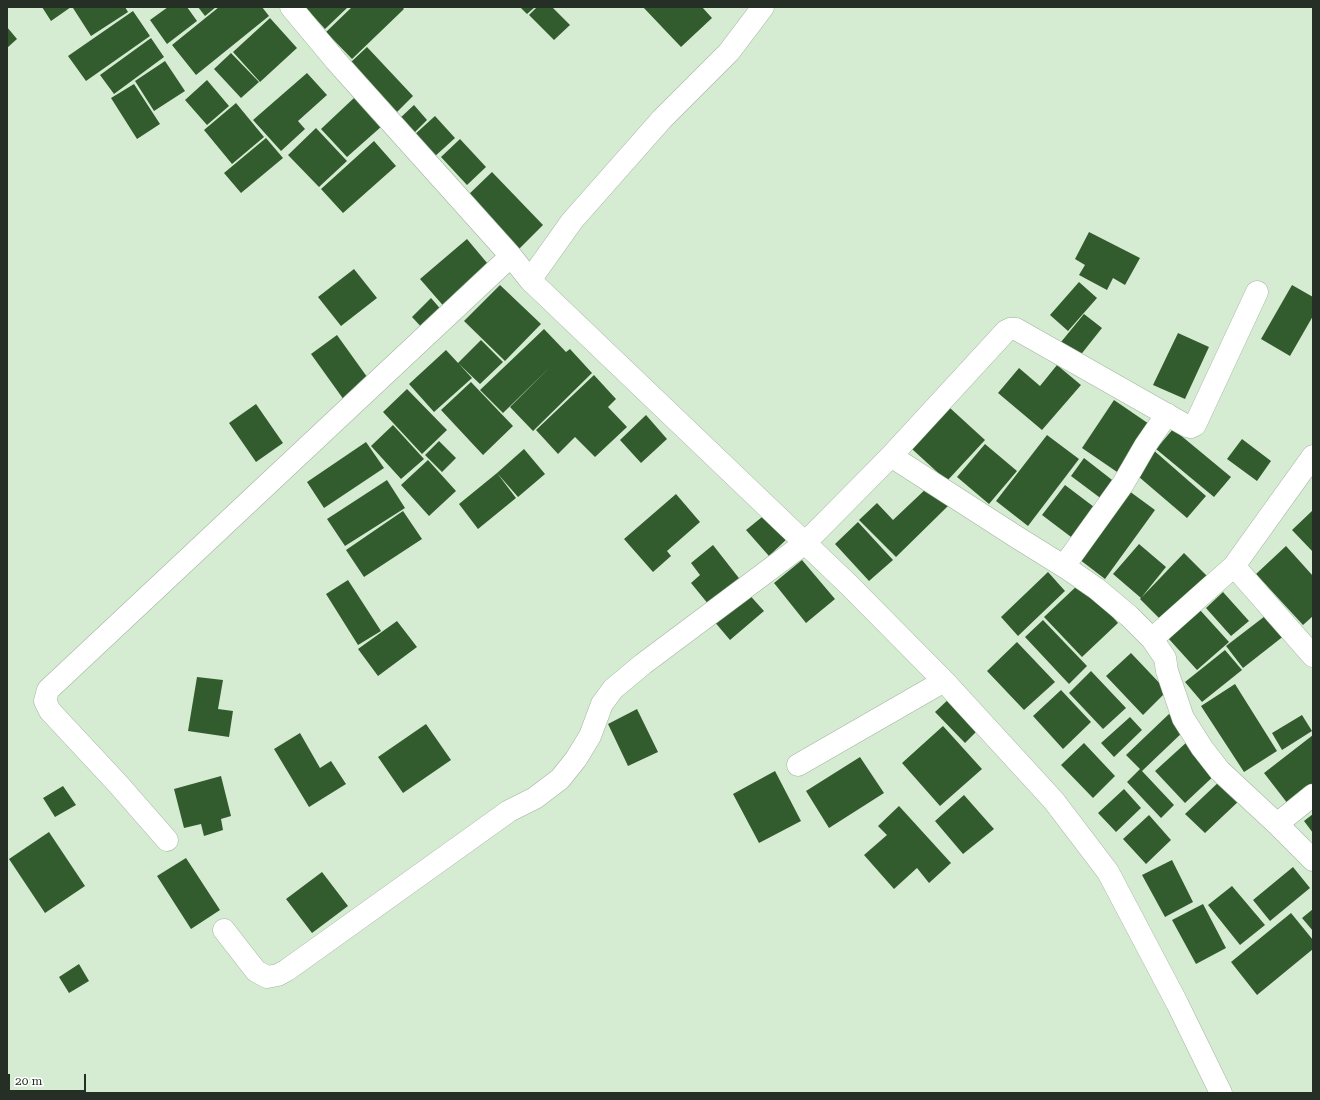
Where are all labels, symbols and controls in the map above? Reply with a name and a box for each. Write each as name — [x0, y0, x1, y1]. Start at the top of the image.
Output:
scale bar — [10, 1066, 88, 1092]
text: 20 m — [15, 1074, 42, 1088]

